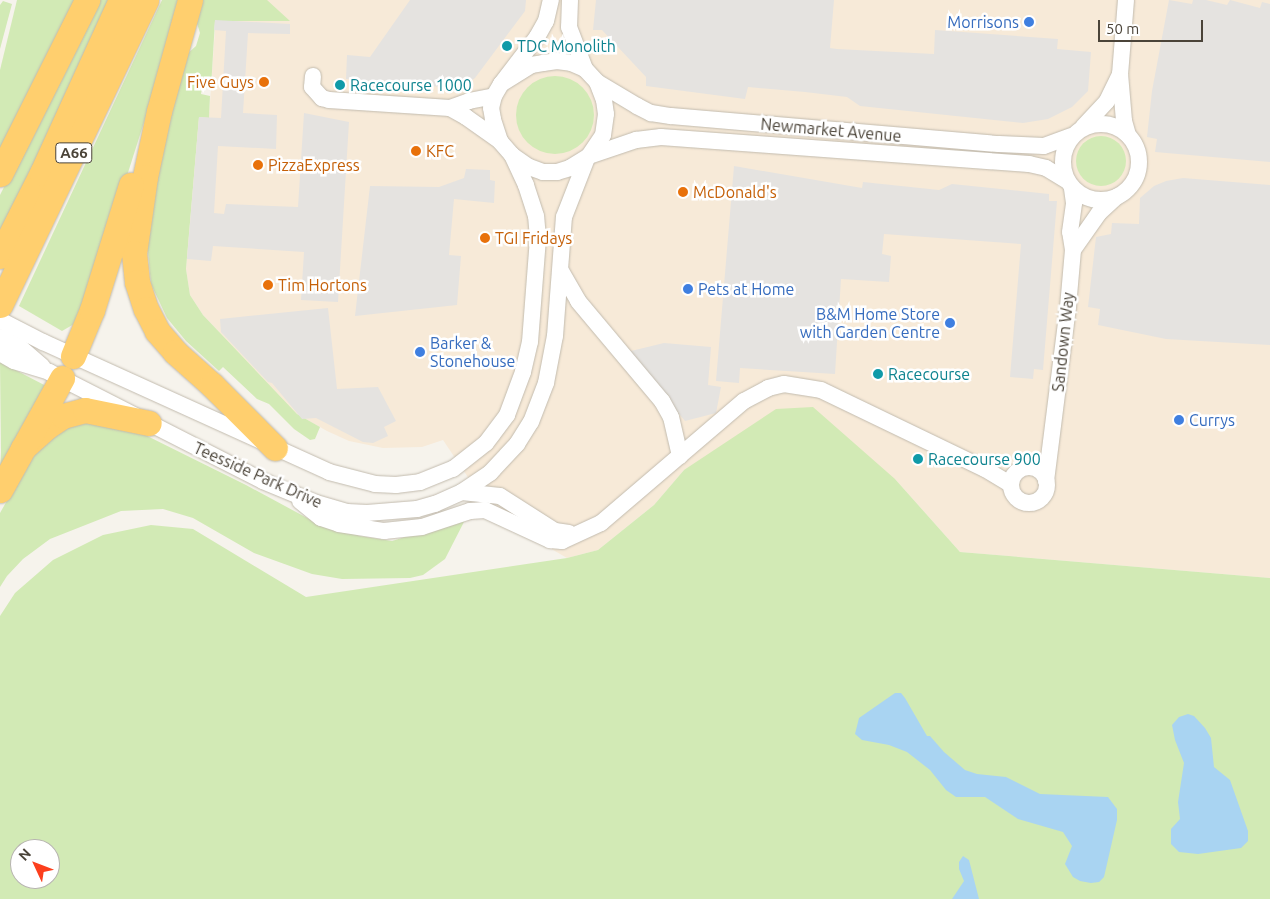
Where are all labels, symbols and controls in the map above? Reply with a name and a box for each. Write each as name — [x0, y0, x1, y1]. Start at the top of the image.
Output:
scale bar — [1100, 10, 1205, 42]
place label: Morrisons — [947, 12, 1019, 32]
marker: Morrisons — [1023, 16, 1035, 28]
text: 50 m — [1106, 20, 1139, 37]
place label: TDC Monolith — [517, 36, 616, 56]
marker: TDC Monolith — [501, 40, 513, 52]
place label: Five Guys — [187, 72, 254, 92]
place label: Racecourse 1000 — [350, 75, 472, 95]
marker: Five Guys — [258, 76, 270, 88]
marker: Racecourse 1000 — [334, 79, 346, 91]
street label: Newmarket Avenue — [760, 114, 902, 146]
road number: A66 — [55, 140, 93, 166]
place label: KFC — [426, 141, 454, 161]
marker: KFC — [410, 145, 422, 157]
place label: PizzaExpress — [268, 155, 360, 175]
marker: PizzaExpress — [252, 159, 264, 171]
place label: McDonald's — [693, 182, 777, 202]
marker: McDonald's — [677, 186, 689, 198]
place label: TGI Fridays — [495, 228, 572, 248]
marker: TGI Fridays — [479, 232, 491, 244]
place label: Tim Hortons — [278, 275, 367, 295]
marker: Tim Hortons — [262, 279, 274, 291]
place label: Pets at Home — [698, 279, 794, 299]
marker: Pets at Home — [682, 283, 694, 295]
street label: Sandown Way — [1048, 291, 1078, 393]
place label: B&M Home Store with Garden Centre — [800, 304, 940, 342]
marker: B&M Home Store with Garden Centre — [944, 317, 956, 329]
place label: Barker & Stonehouse — [430, 333, 515, 371]
marker: Barker & Stonehouse — [414, 346, 426, 358]
place label: Racecourse — [888, 364, 970, 384]
marker: Racecourse — [872, 368, 884, 380]
place label: Currys — [1189, 410, 1235, 430]
marker: Currys — [1173, 414, 1185, 426]
street label: Teesside Park Drive — [191, 438, 325, 512]
place label: Racecourse 900 — [928, 449, 1041, 469]
marker: Racecourse 900 — [912, 453, 924, 465]
north arrow — [10, 839, 60, 889]
text: N — [15, 845, 34, 864]

